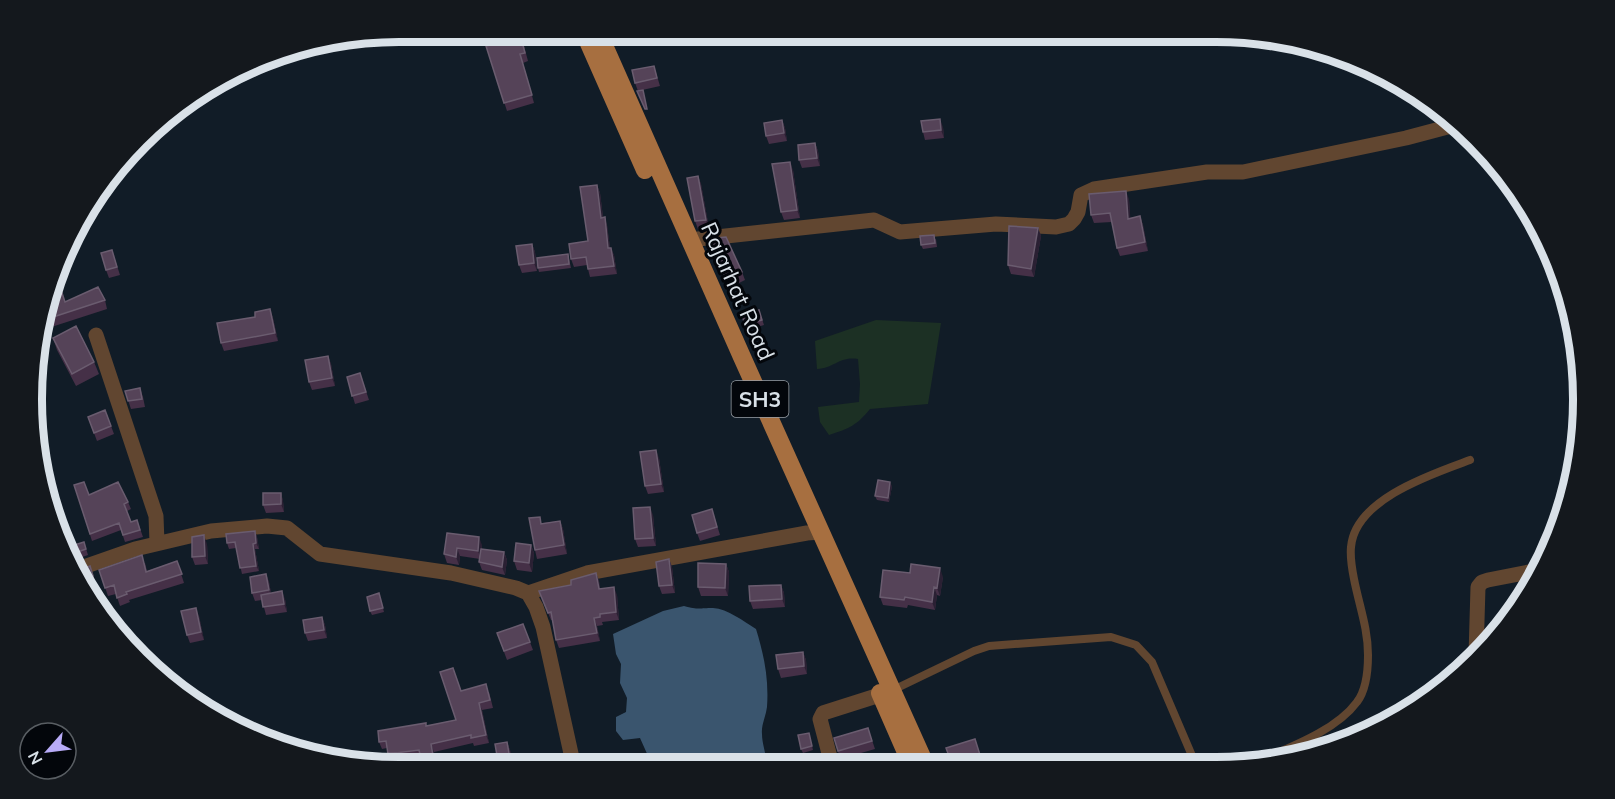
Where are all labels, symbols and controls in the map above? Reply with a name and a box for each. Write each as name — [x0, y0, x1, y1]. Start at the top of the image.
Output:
street label: Rajarhat Road — [695, 218, 781, 364]
road number: SH3 — [732, 381, 789, 417]
north arrow — [18, 721, 78, 781]
text: N — [23, 748, 46, 768]

